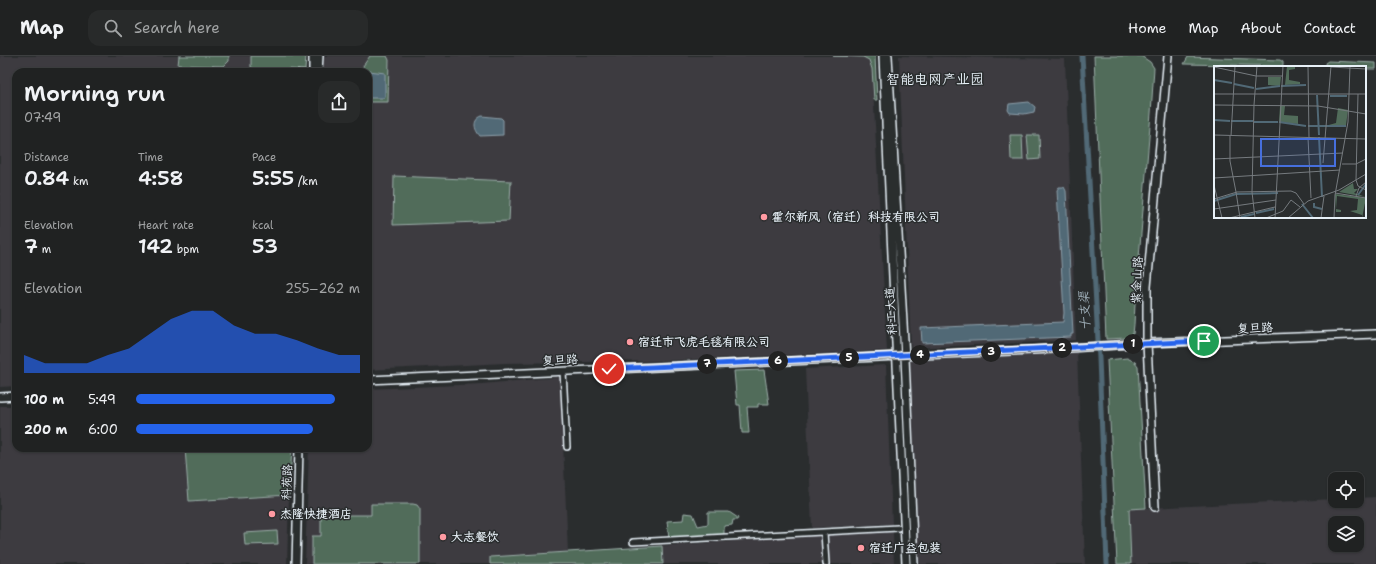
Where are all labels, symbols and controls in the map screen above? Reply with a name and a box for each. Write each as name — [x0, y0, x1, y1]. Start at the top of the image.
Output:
search box — [88, 10, 368, 46]
text: Map — [20, 15, 64, 40]
icon: search — [102, 17, 124, 39]
text: Search here — [134, 18, 220, 38]
text: Home — [1128, 19, 1167, 37]
text: Map — [1189, 19, 1219, 37]
text: About — [1241, 19, 1282, 37]
text: Contact — [1304, 19, 1356, 37]
inset map — [1214, 66, 1366, 218]
district label: 智能电网产业园 — [886, 70, 984, 88]
text: Morning run — [24, 79, 165, 108]
button: share — [318, 81, 360, 123]
text: 07:49 — [24, 109, 61, 126]
text: Distance — [24, 150, 69, 165]
text: Time — [138, 150, 163, 165]
text: Pace — [252, 150, 276, 165]
text: 0.84 — [24, 165, 69, 191]
text: 4:58 — [138, 165, 183, 191]
text: 5:55 — [252, 165, 294, 191]
text: km — [69, 174, 89, 189]
text: /km — [294, 174, 318, 189]
place label: 霍尔新风（宿迁）科技有限公司 — [772, 209, 940, 225]
marker: 霍尔新风（宿迁）科技有限公司 — [759, 212, 769, 222]
text: Elevation — [24, 218, 73, 233]
text: Heart rate — [138, 218, 194, 233]
text: kcal — [252, 218, 273, 233]
text: 7 — [24, 233, 38, 259]
text: 142 — [138, 233, 173, 259]
text: 53 — [252, 233, 278, 259]
text: m — [38, 242, 51, 257]
text: bpm — [173, 242, 199, 257]
street label: 紫金山路 — [1128, 256, 1146, 304]
text: Elevation — [24, 280, 82, 297]
text: 255–262 m — [285, 280, 360, 297]
street label: 科工大道 — [882, 287, 900, 335]
water label: 十支渠 — [1075, 290, 1094, 331]
street label: 复旦路 — [1237, 319, 1273, 337]
pin — [1187, 324, 1221, 358]
icon: arrive — [1193, 330, 1215, 352]
place label: 宿迁市飞虎毛毯有限公司 — [638, 334, 770, 350]
pin: 1 — [1123, 334, 1143, 354]
text: 1 — [1130, 336, 1136, 351]
marker: 宿迁市飞虎毛毯有限公司 — [625, 337, 635, 347]
pin: 2 — [1052, 338, 1072, 358]
text: 2 — [1058, 340, 1066, 355]
pin: 3 — [981, 342, 1001, 362]
text: 3 — [987, 344, 995, 359]
pin: 4 — [910, 345, 930, 365]
text: 4 — [916, 347, 924, 362]
pin: 5 — [839, 348, 859, 368]
text: 5 — [846, 350, 852, 365]
street label: 复旦路 — [542, 351, 578, 369]
pin: 6 — [768, 351, 788, 371]
pin — [592, 352, 626, 386]
text: 6 — [774, 353, 782, 368]
pin: 7 — [697, 354, 717, 374]
text: 7 — [703, 356, 711, 371]
icon: check — [598, 358, 620, 380]
text: 100 m — [24, 391, 64, 408]
text: 5:49 — [88, 391, 116, 408]
text: 200 m — [24, 421, 67, 438]
text: 6:00 — [88, 421, 118, 438]
street label: 科苑路 — [278, 464, 296, 500]
map controls — [1328, 472, 1364, 552]
button: locate — [1328, 472, 1364, 508]
place label: 杰隆快捷酒店 — [280, 506, 352, 522]
marker: 杰隆快捷酒店 — [267, 509, 277, 519]
button: layers — [1328, 516, 1364, 552]
place label: 大志餐饮 — [451, 529, 499, 545]
marker: 大志餐饮 — [438, 532, 448, 542]
place label: 宿迁广益包装 — [869, 540, 941, 556]
marker: 宿迁广益包装 — [856, 543, 866, 553]

